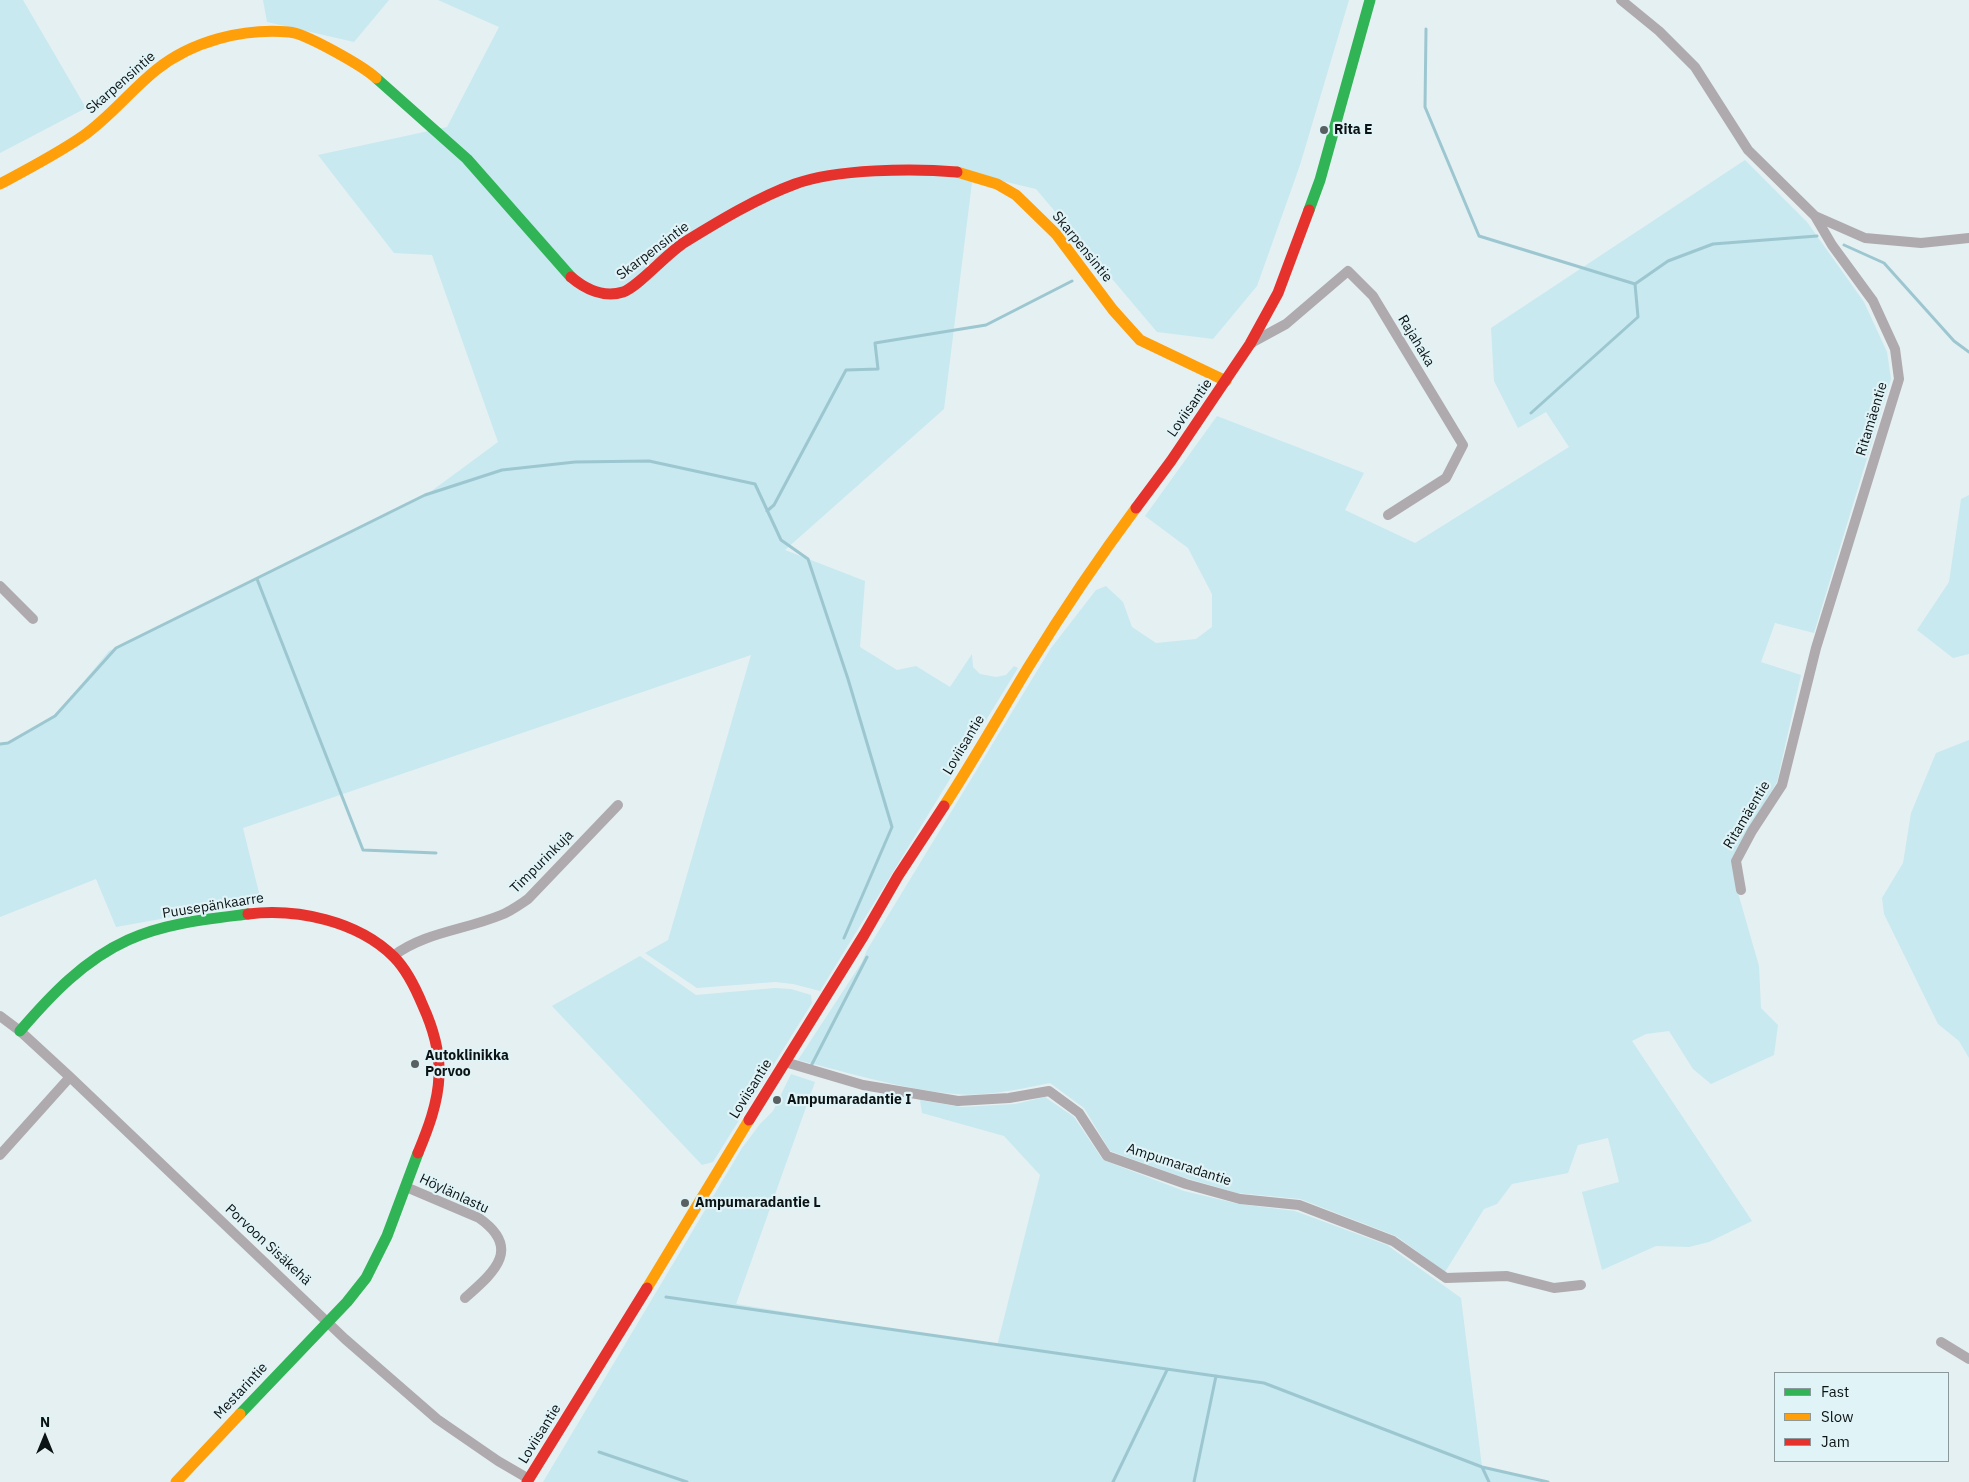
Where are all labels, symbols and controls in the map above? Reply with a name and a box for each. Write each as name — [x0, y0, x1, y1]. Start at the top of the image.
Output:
street label: Skarpensintie — [83, 48, 159, 118]
place label: Rita E — [1334, 122, 1373, 138]
marker: Rita E — [1318, 124, 1330, 136]
street label: Skarpensintie — [1048, 208, 1116, 286]
street label: Skarpensintie — [614, 218, 692, 284]
street label: Rajahaka — [1394, 312, 1438, 370]
street label: Loviisantie — [1164, 376, 1216, 440]
street label: Ritamäentie — [1853, 380, 1891, 458]
street label: Loviisantie — [940, 712, 988, 778]
street label: Ritamäentie — [1720, 778, 1774, 852]
street label: Timpurinkuja — [507, 827, 577, 897]
street label: Puusepänkaarre — [161, 890, 265, 922]
place label: Autoklinikka Porvoo — [425, 1048, 509, 1080]
street label: Loviisantie — [726, 1056, 776, 1122]
marker: Autoklinikka Porvoo — [409, 1058, 421, 1070]
place label: Ampumaradantie I — [787, 1092, 911, 1108]
marker: Ampumaradantie I — [771, 1094, 783, 1106]
street label: Ampumaradantie — [1124, 1140, 1234, 1190]
street label: Höylänlastu — [417, 1171, 491, 1217]
place label: Ampumaradantie L — [695, 1195, 821, 1211]
marker: Ampumaradantie L — [679, 1197, 691, 1209]
street label: Porvoon Sisäkehä — [222, 1201, 314, 1289]
street label: Mestarintie — [211, 1359, 271, 1423]
legend — [1774, 1372, 1949, 1462]
text: Fast — [1821, 1382, 1849, 1401]
street label: Loviisantie — [515, 1401, 565, 1467]
text: Slow — [1821, 1407, 1854, 1426]
north arrow — [20, 1412, 70, 1462]
text: N — [40, 1413, 50, 1431]
text: Jam — [1821, 1432, 1850, 1451]

